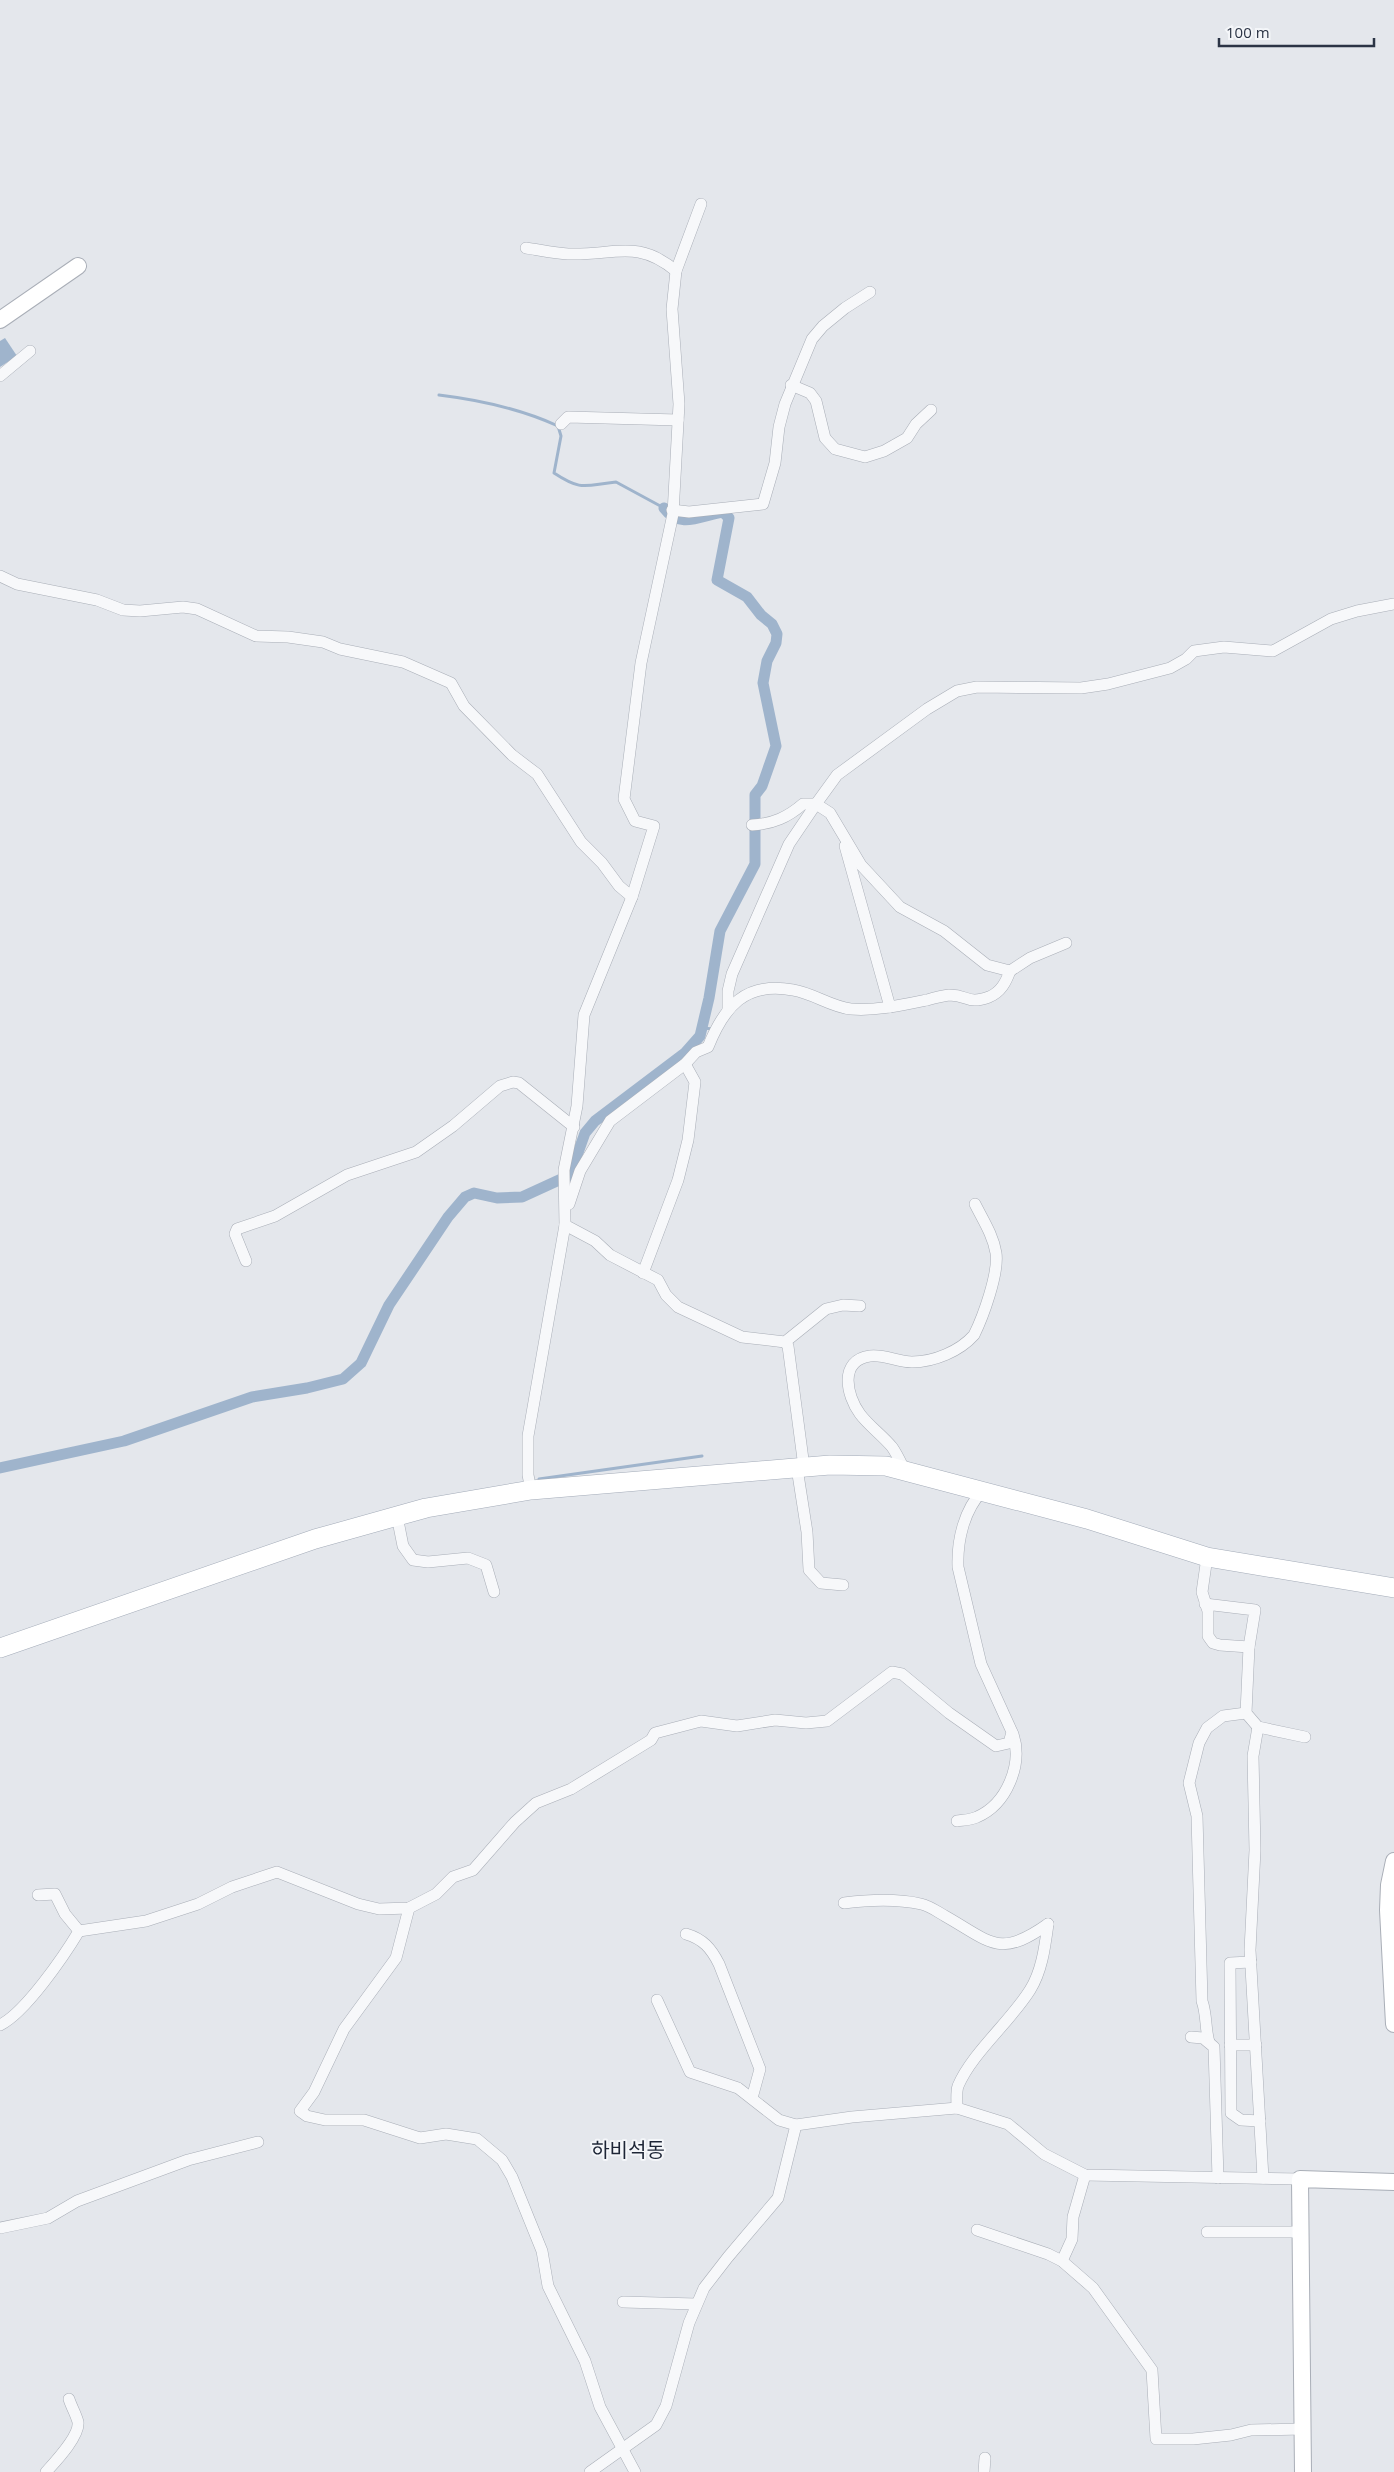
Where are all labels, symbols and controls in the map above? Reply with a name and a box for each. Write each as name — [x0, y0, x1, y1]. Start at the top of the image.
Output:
scale bar — [1219, 15, 1374, 47]
text: 100 m — [1226, 22, 1270, 42]
district label: 하비석동 — [591, 2136, 665, 2163]

